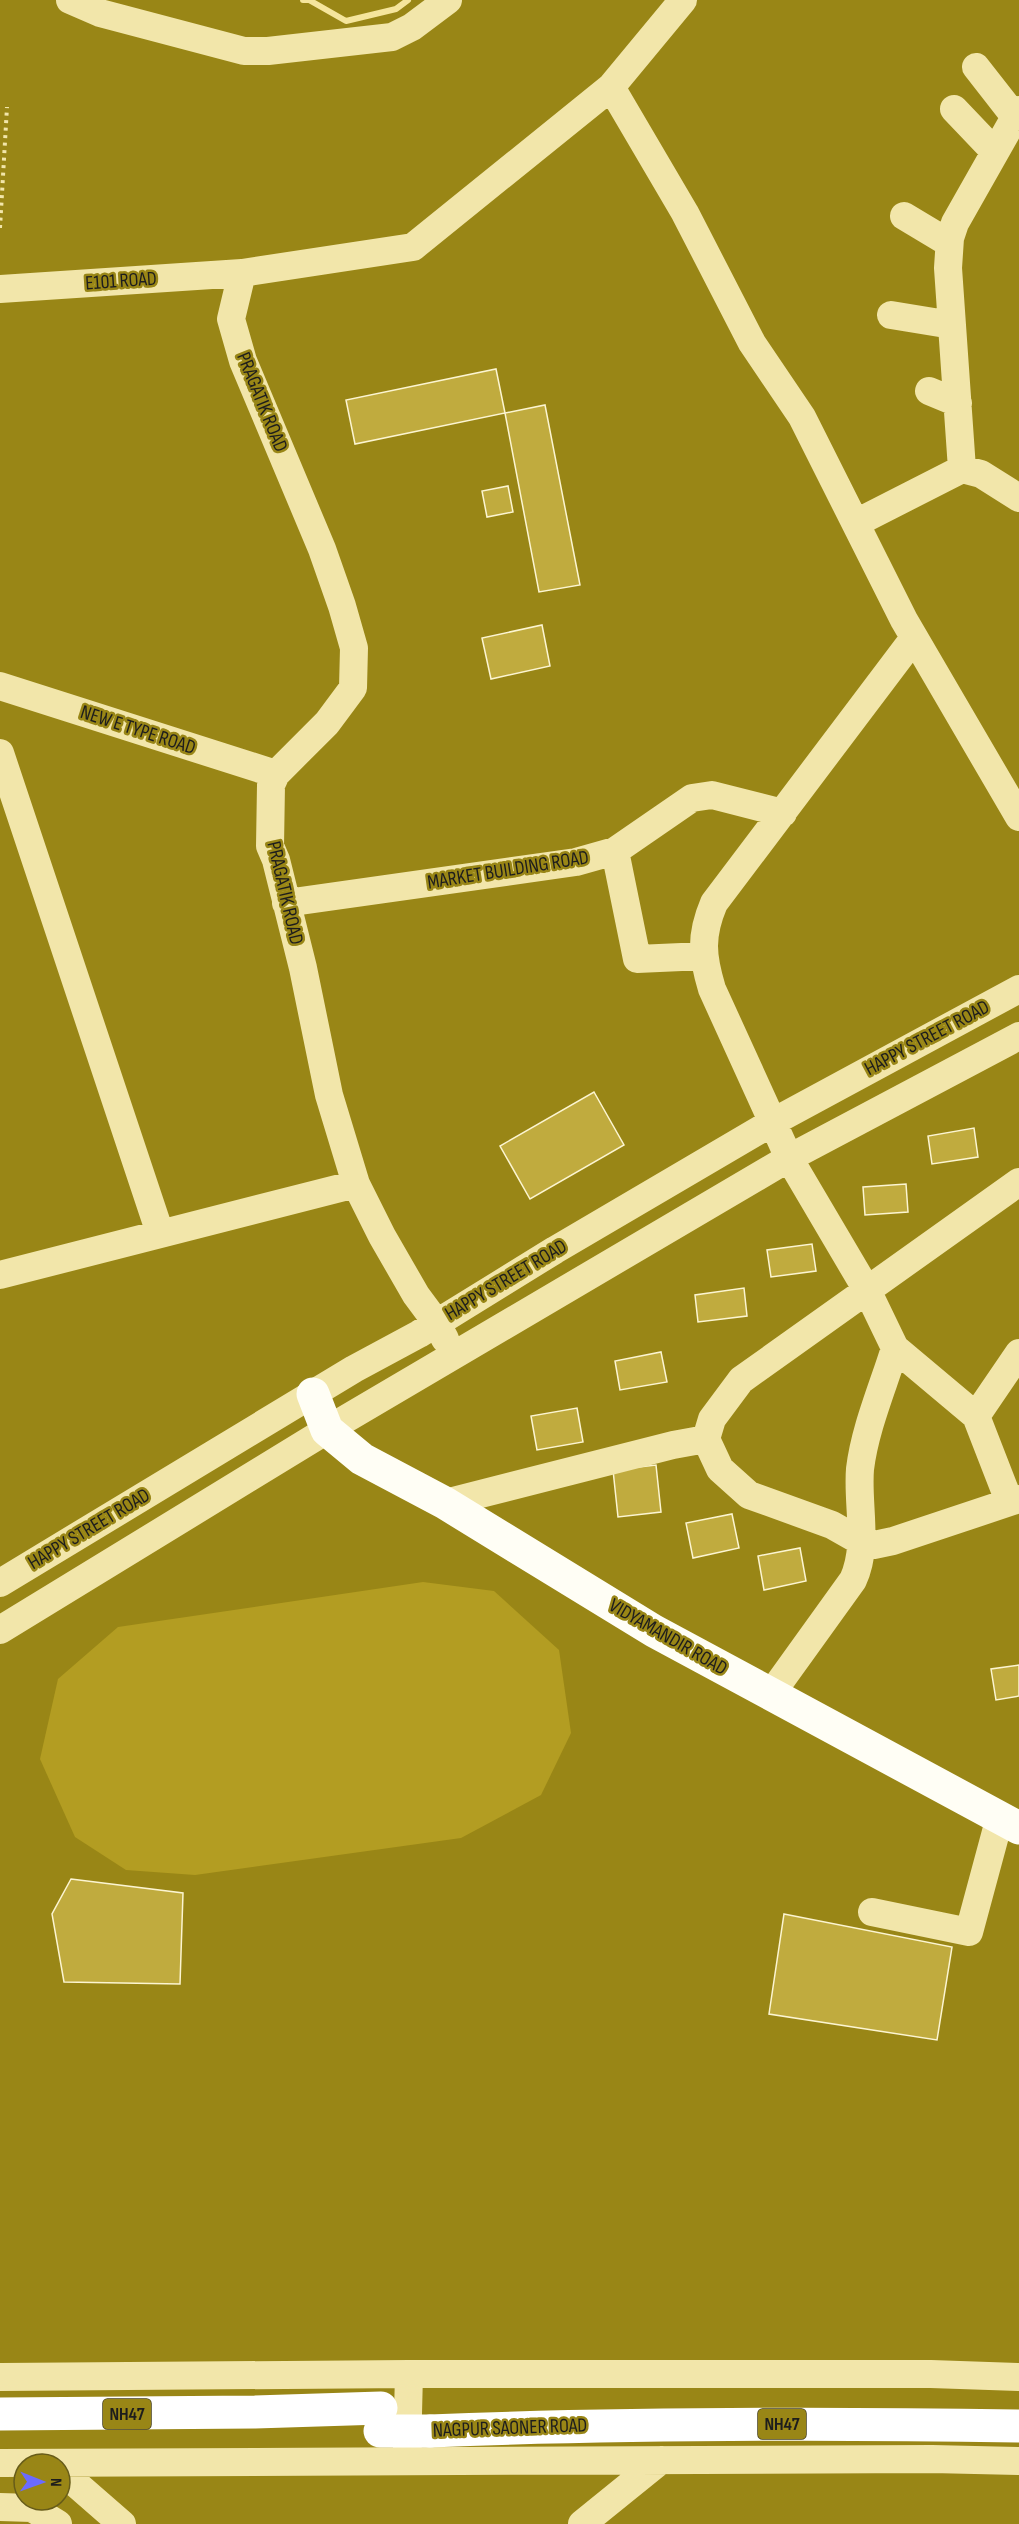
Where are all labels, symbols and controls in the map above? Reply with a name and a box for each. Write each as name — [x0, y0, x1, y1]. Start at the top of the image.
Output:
street label: E101 ROAD — [84, 267, 158, 295]
street label: PRAGATIK ROAD — [231, 349, 293, 455]
street label: NEW E TYPE ROAD — [77, 700, 199, 760]
street label: PRAGATIK ROAD — [261, 839, 309, 947]
street label: MARKET BUILDING ROAD — [426, 845, 590, 895]
street label: HAPPY STREET ROAD — [860, 995, 994, 1081]
street label: HAPPY STREET ROAD — [441, 1234, 571, 1326]
street label: HAPPY STREET ROAD — [24, 1483, 154, 1575]
street label: VIDYAMANDIR ROAD — [605, 1593, 731, 1681]
road number: NH47 — [103, 2399, 151, 2429]
road number: NH47 — [758, 2409, 806, 2439]
street label: NAGPUR SAONER ROAD — [432, 2413, 588, 2443]
north arrow — [12, 2452, 72, 2512]
text: N — [46, 2478, 65, 2487]

